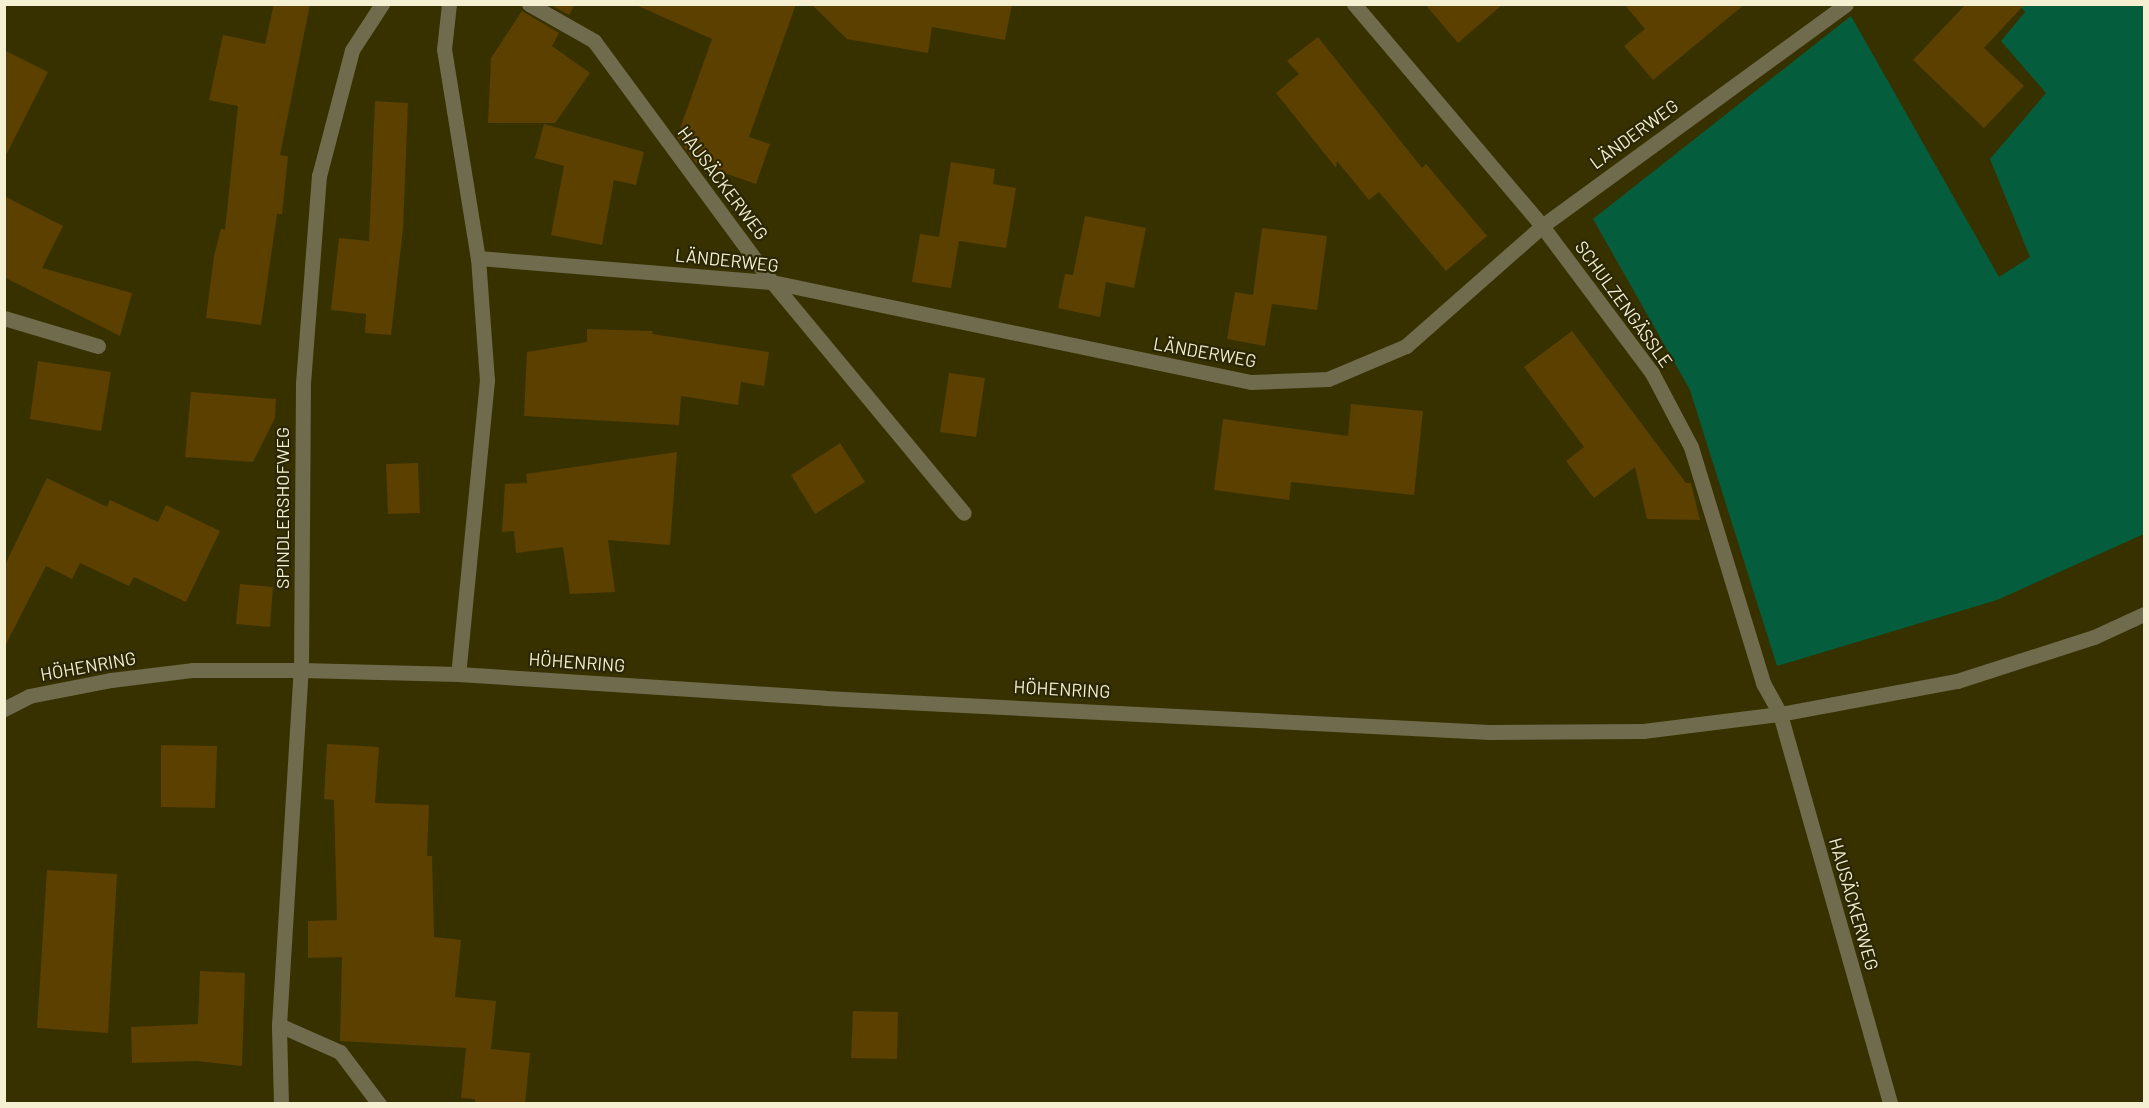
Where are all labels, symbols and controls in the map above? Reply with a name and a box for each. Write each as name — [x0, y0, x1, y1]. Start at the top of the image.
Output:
street label: LÄNDERWEG — [1586, 95, 1682, 173]
street label: HAUSÄCKERWEG — [673, 122, 773, 244]
street label: SCHULZENGÄSSLE — [1571, 236, 1677, 372]
street label: LÄNDERWEG — [674, 244, 780, 276]
street label: LÄNDERWEG — [1152, 332, 1258, 372]
street label: SPINDLERSHOFWEG — [271, 427, 293, 589]
street label: HÖHENRING — [39, 647, 137, 685]
street label: HÖHENRING — [528, 648, 626, 676]
street label: HÖHENRING — [1013, 676, 1111, 702]
street label: HAUSÄCKERWEG — [1825, 835, 1883, 973]

